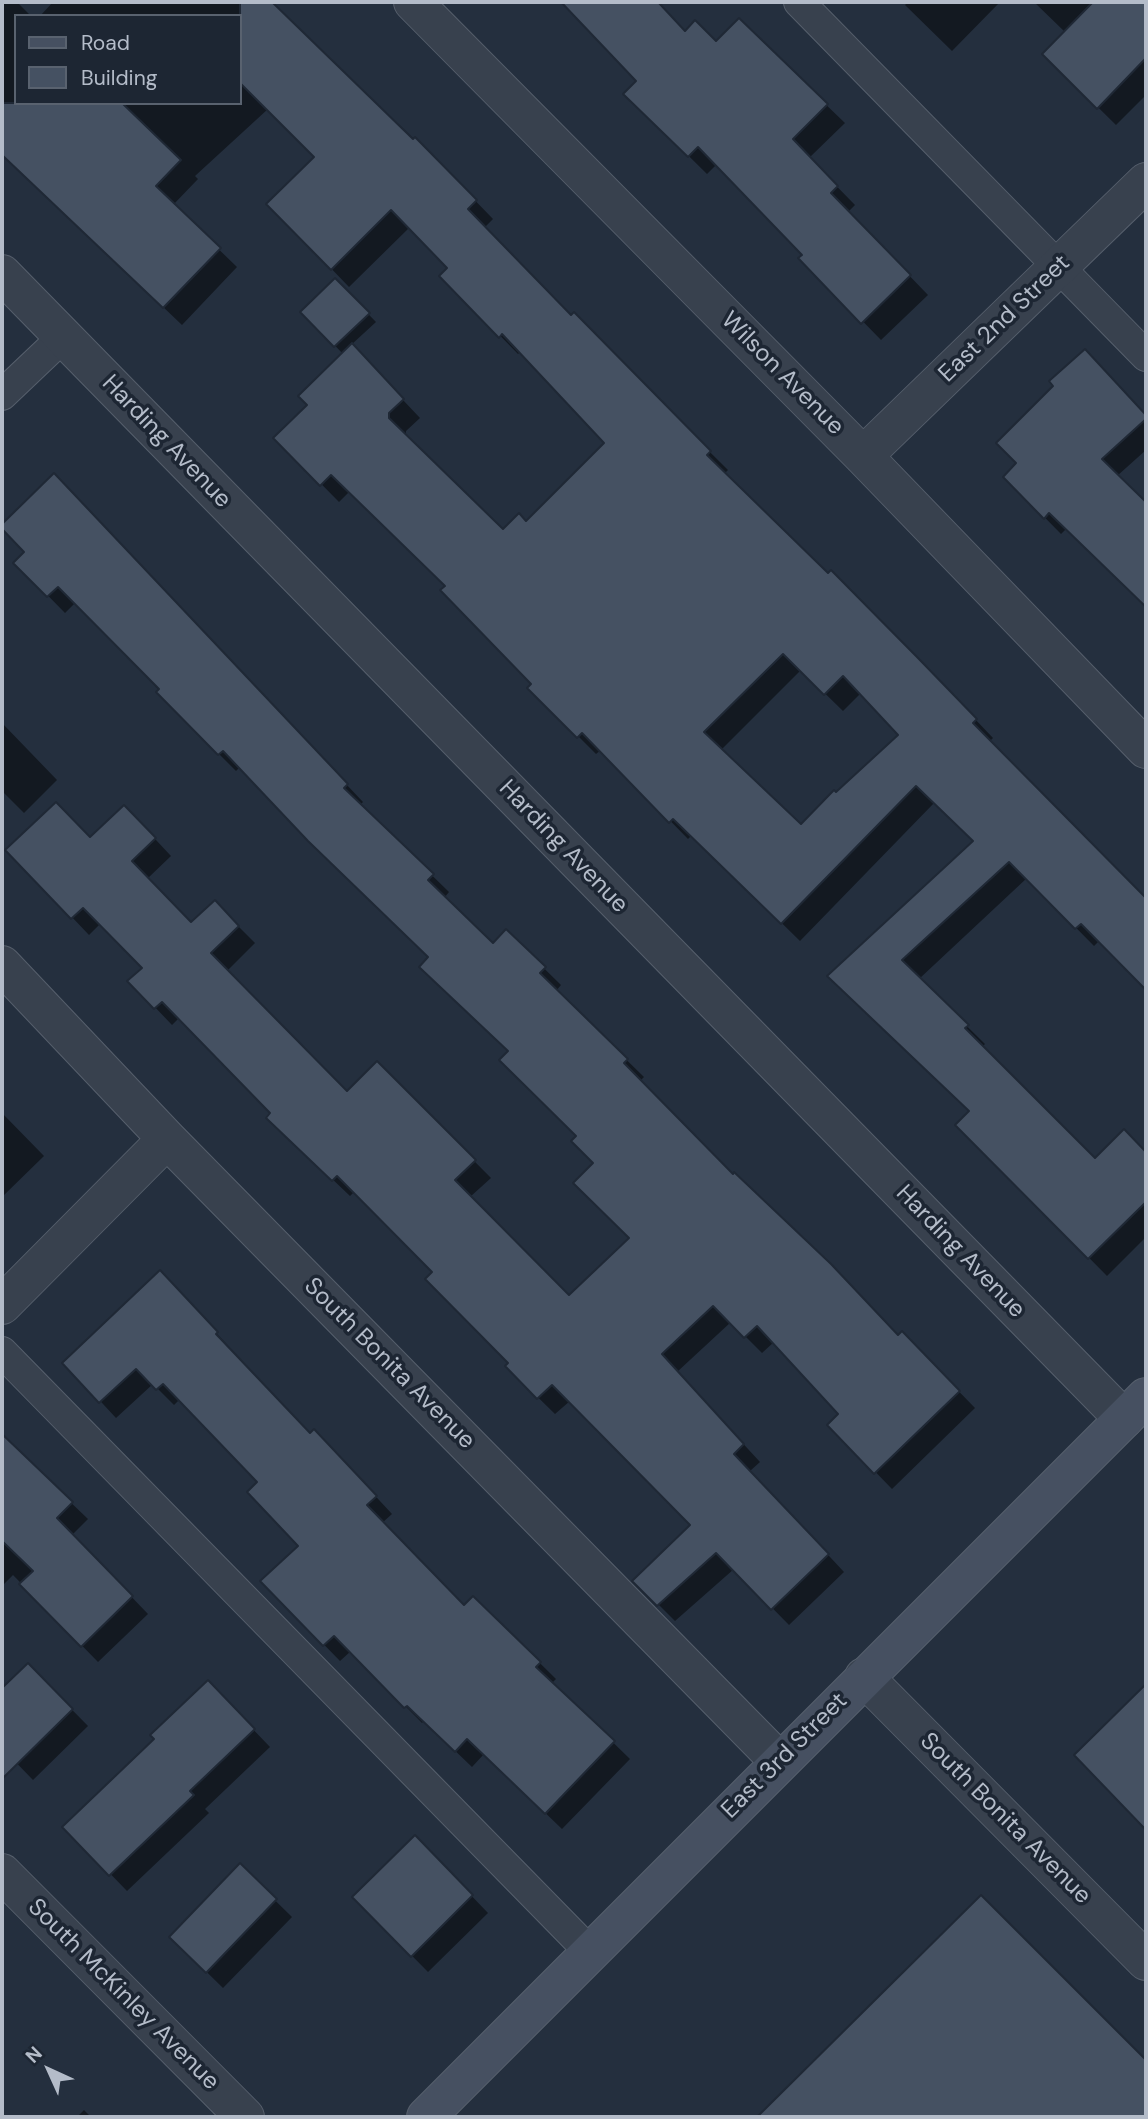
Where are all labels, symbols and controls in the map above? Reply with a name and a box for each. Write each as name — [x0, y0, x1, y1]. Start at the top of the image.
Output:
legend — [14, 14, 242, 105]
text: Road — [81, 29, 130, 57]
text: Building — [81, 64, 157, 92]
street label: East 2nd Street — [934, 249, 1076, 389]
street label: Wilson Avenue — [714, 306, 850, 442]
street label: Harding Avenue — [95, 370, 237, 514]
street label: Harding Avenue — [492, 775, 634, 919]
street label: Harding Avenue — [889, 1180, 1031, 1324]
street label: South Bonita Avenue — [297, 1272, 481, 1456]
street label: East 3rd Street — [716, 1687, 854, 1825]
street label: South Bonita Avenue — [913, 1727, 1097, 1911]
street label: South McKinley Avenue — [21, 1893, 225, 2097]
north arrow — [14, 2035, 84, 2105]
text: N — [20, 2041, 48, 2069]

